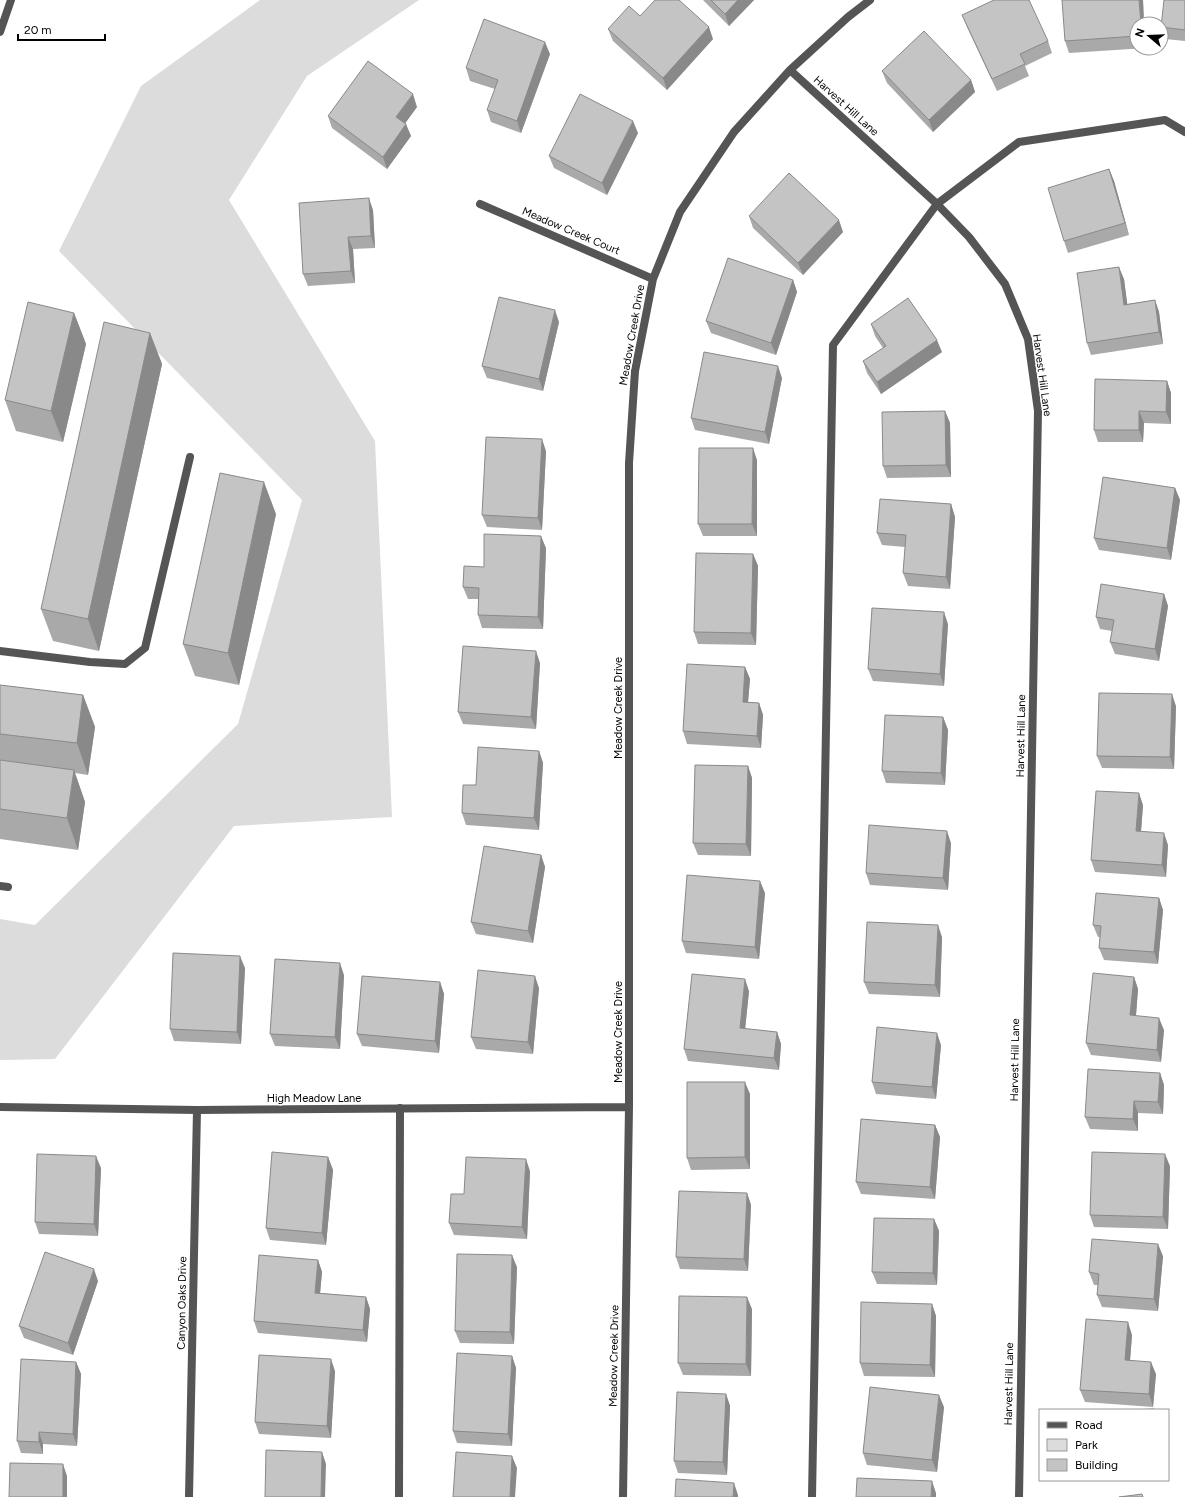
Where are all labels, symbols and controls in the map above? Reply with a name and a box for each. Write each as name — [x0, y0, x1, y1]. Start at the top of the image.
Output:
scale bar — [18, 16, 105, 42]
north arrow — [1129, 16, 1169, 56]
text: 20 m — [24, 23, 52, 37]
text: N — [1132, 27, 1148, 39]
street label: Harvest Hill Lane — [811, 73, 881, 139]
street label: Meadow Creek Court — [520, 205, 622, 257]
street label: Meadow Creek Drive — [617, 284, 647, 386]
street label: Harvest Hill Lane — [1030, 333, 1054, 417]
street label: Meadow Creek Drive — [612, 657, 625, 759]
street label: Harvest Hill Lane — [1014, 694, 1028, 778]
street label: Meadow Creek Drive — [612, 981, 625, 1083]
street label: Harvest Hill Lane — [1008, 1018, 1022, 1102]
street label: High Meadow Lane — [267, 1092, 361, 1105]
street label: Canyon Oaks Drive — [175, 1256, 189, 1350]
street label: Meadow Creek Drive — [607, 1305, 621, 1407]
street label: Harvest Hill Lane — [1002, 1342, 1016, 1426]
legend — [1039, 1409, 1169, 1481]
text: Road — [1075, 1418, 1103, 1432]
text: Park — [1075, 1438, 1098, 1452]
text: Building — [1075, 1458, 1118, 1472]

